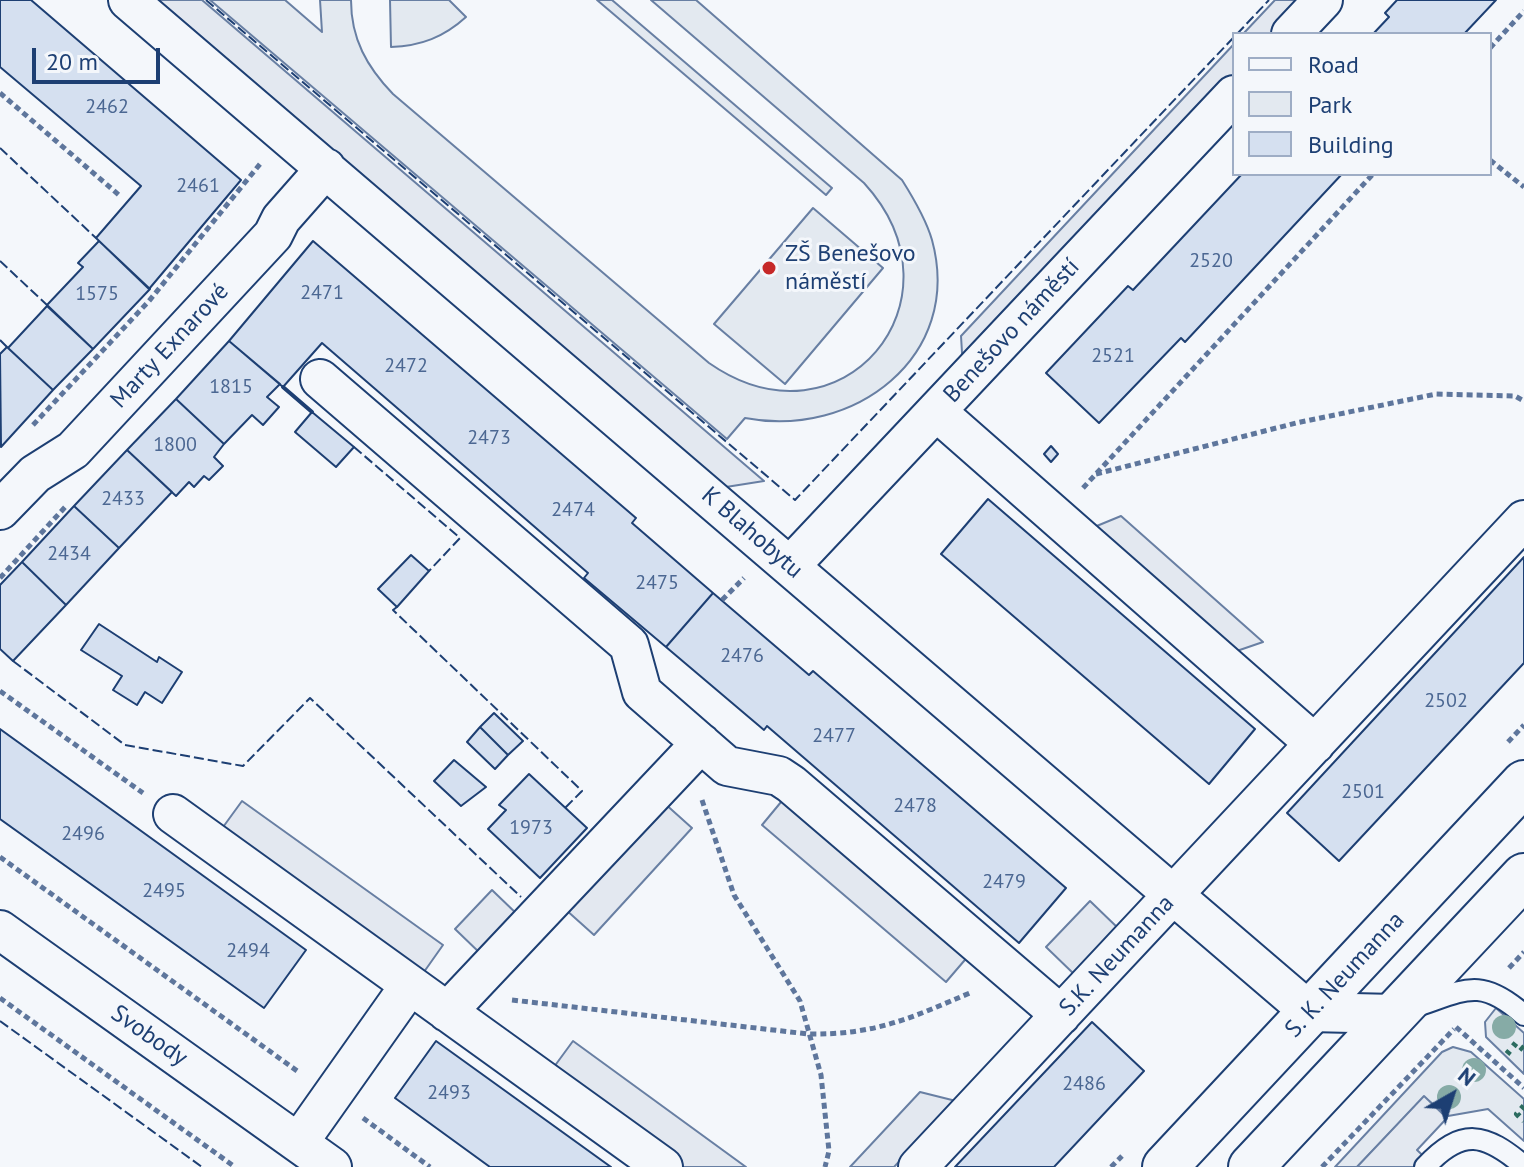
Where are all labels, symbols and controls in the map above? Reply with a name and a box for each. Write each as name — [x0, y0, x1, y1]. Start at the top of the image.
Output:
scale bar — [36, 32, 164, 82]
legend — [1232, 32, 1492, 176]
text: 20 m — [46, 46, 98, 77]
text: Road — [1308, 49, 1359, 80]
text: Park — [1308, 89, 1352, 120]
house number: 2462 — [85, 95, 129, 119]
text: Building — [1308, 129, 1394, 160]
house number: 2461 — [176, 174, 220, 198]
place label: ZŠ Benešovo náměstí — [785, 240, 916, 296]
house number: 2520 — [1189, 249, 1233, 273]
street label: Benešovo náměstí — [938, 253, 1086, 409]
marker: ZŠ Benešovo náměstí — [760, 259, 778, 277]
street label: Marty Exnarové — [105, 278, 235, 414]
house number: 2471 — [300, 281, 344, 305]
house number: 1575 — [75, 282, 119, 306]
house number: 2521 — [1091, 344, 1135, 368]
house number: 2472 — [384, 354, 428, 378]
house number: 1815 — [209, 375, 253, 399]
house number: 2473 — [467, 426, 511, 450]
house number: 1800 — [153, 433, 197, 457]
street label: K Blahobytu — [695, 481, 809, 585]
house number: 2433 — [101, 487, 145, 511]
house number: 2474 — [551, 498, 595, 522]
house number: 2434 — [47, 542, 91, 566]
house number: 2475 — [635, 571, 679, 595]
house number: 2476 — [720, 644, 764, 668]
house number: 2502 — [1424, 689, 1468, 713]
house number: 2477 — [812, 724, 856, 748]
house number: 2501 — [1341, 780, 1385, 804]
house number: 2478 — [893, 794, 937, 818]
house number: 1973 — [509, 816, 553, 840]
house number: 2496 — [61, 822, 105, 846]
house number: 2479 — [982, 870, 1026, 894]
house number: 2495 — [142, 879, 186, 903]
street label: S.K. Neumanna — [1054, 890, 1180, 1022]
street label: S. K. Neumanna — [1279, 906, 1411, 1044]
house number: 2494 — [226, 939, 270, 963]
street label: Svobody — [105, 999, 193, 1073]
north arrow — [1412, 1055, 1492, 1135]
text: N — [1453, 1061, 1482, 1092]
house number: 2486 — [1062, 1072, 1106, 1096]
house number: 2493 — [427, 1081, 471, 1105]

